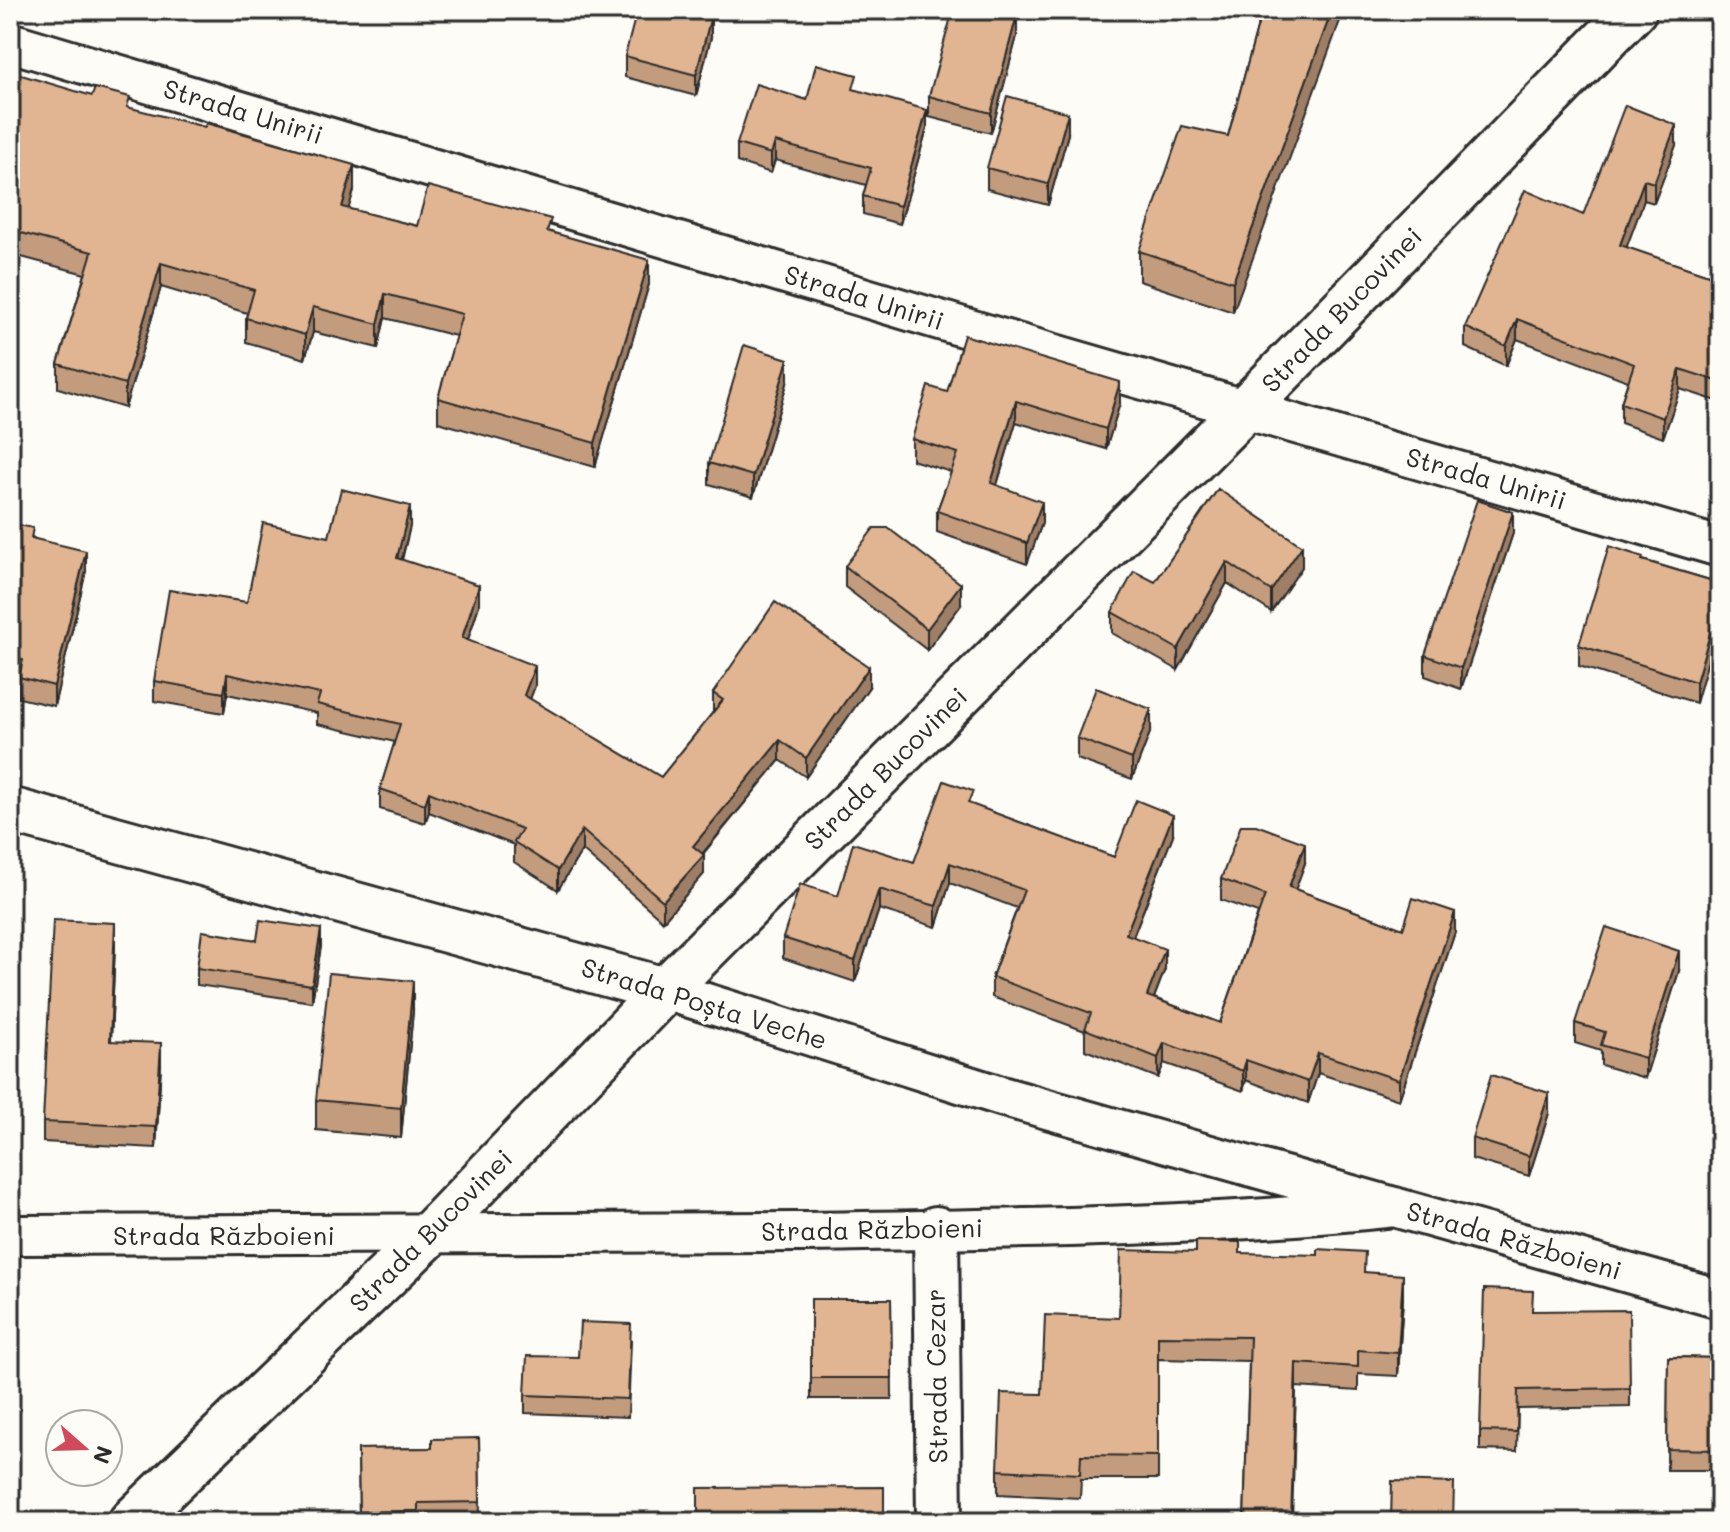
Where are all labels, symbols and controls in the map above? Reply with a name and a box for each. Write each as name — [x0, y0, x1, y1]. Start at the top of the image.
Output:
street label: Strada Unirii — [159, 71, 327, 151]
street label: Strada Bucovinei — [1253, 219, 1429, 399]
street label: Strada Unirii — [780, 257, 948, 337]
street label: Strada Unirii — [1402, 439, 1570, 517]
street label: Strada Bucovinei — [796, 679, 974, 857]
street label: Strada Poșta Veche — [577, 949, 831, 1057]
street label: Strada Bucovinei — [341, 1141, 519, 1319]
street label: Strada Războieni — [1403, 1193, 1626, 1287]
street label: Strada Războieni — [761, 1210, 983, 1248]
street label: Strada Războieni — [113, 1218, 335, 1252]
street label: Strada Cezar — [917, 1288, 955, 1464]
north arrow — [44, 1408, 124, 1488]
text: N — [87, 1442, 120, 1468]

